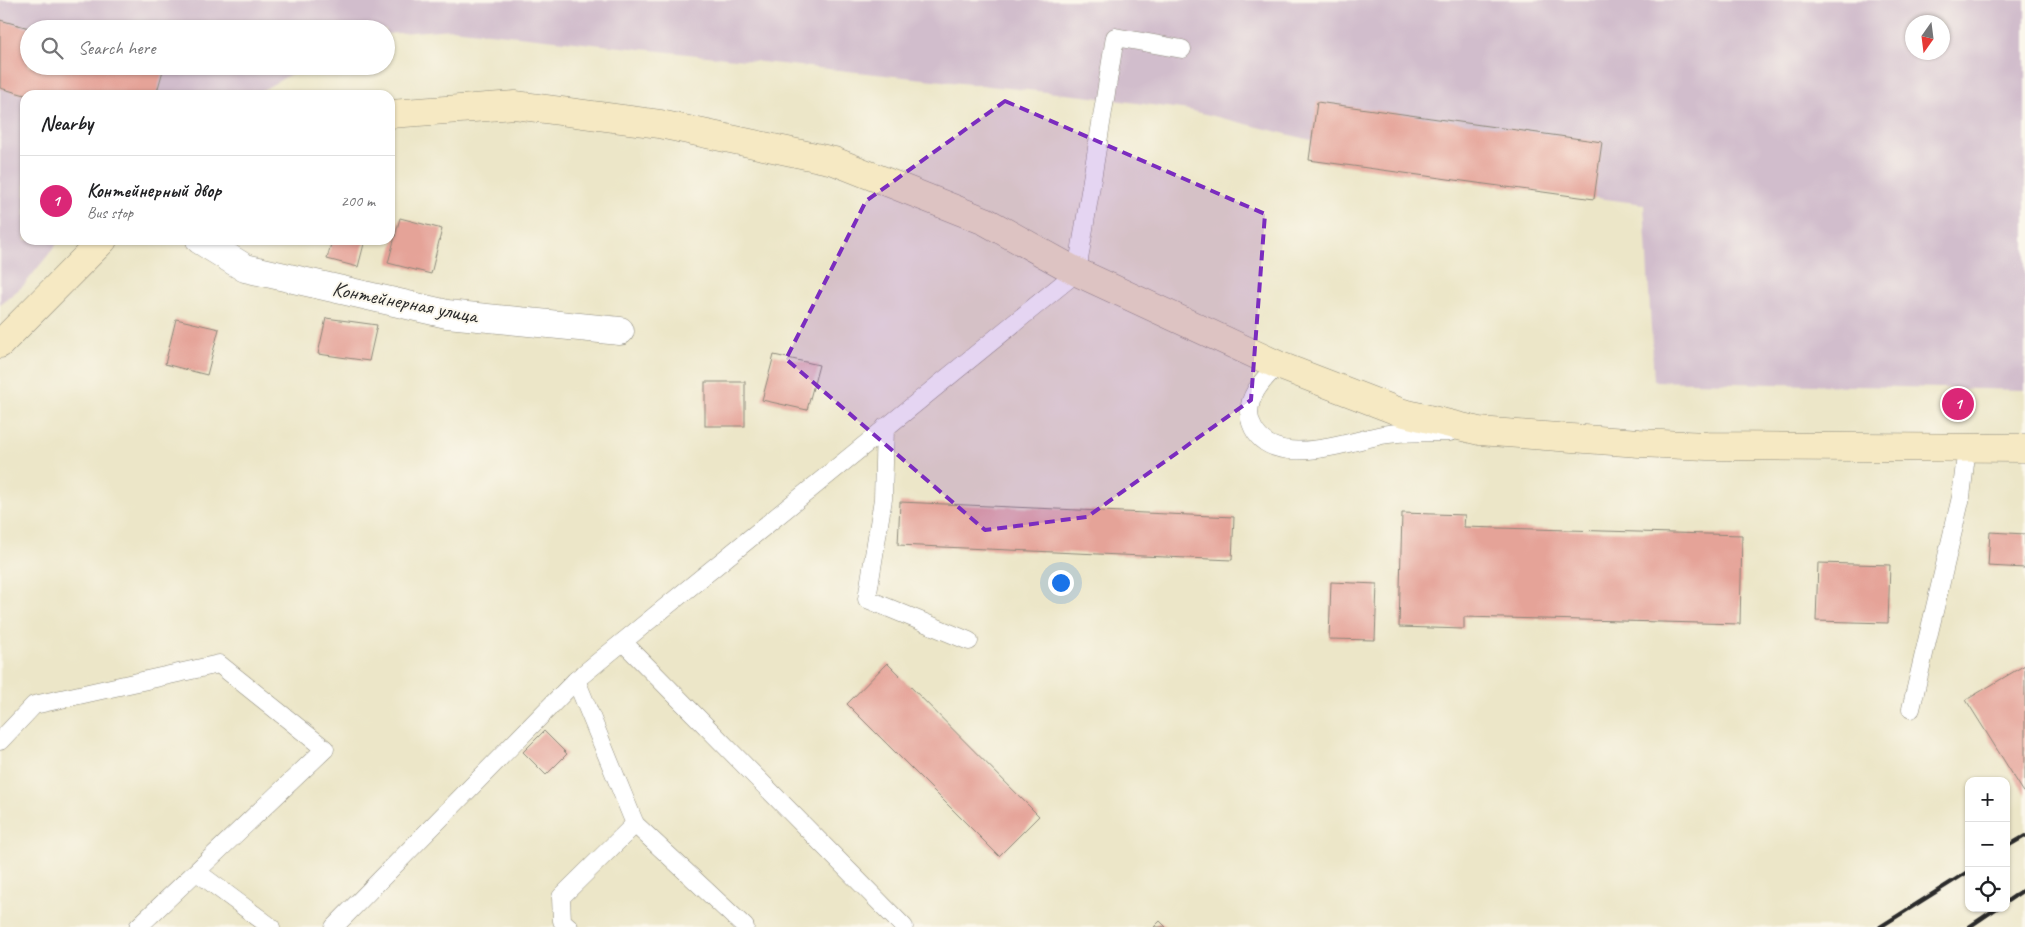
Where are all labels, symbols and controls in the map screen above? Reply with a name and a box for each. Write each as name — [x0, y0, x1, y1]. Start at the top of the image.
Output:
north arrow — [1905, 15, 1950, 60]
search box — [20, 20, 395, 75]
icon: search — [38, 34, 66, 62]
text: Search here — [78, 36, 155, 60]
text: Nearby — [40, 110, 93, 136]
text: Контейнерный двор — [87, 179, 221, 203]
text: 1 — [52, 191, 60, 211]
text: 200 m — [341, 191, 375, 211]
text: Bus stop — [87, 203, 133, 223]
street label: Контейнерная улица — [330, 275, 482, 329]
pin: 1 — [1942, 385, 1974, 423]
your location — [1048, 570, 1074, 596]
map controls — [1965, 777, 2010, 912]
button: + — [1965, 777, 2010, 822]
button: − — [1965, 822, 2010, 867]
button: locate — [1965, 867, 2010, 912]

